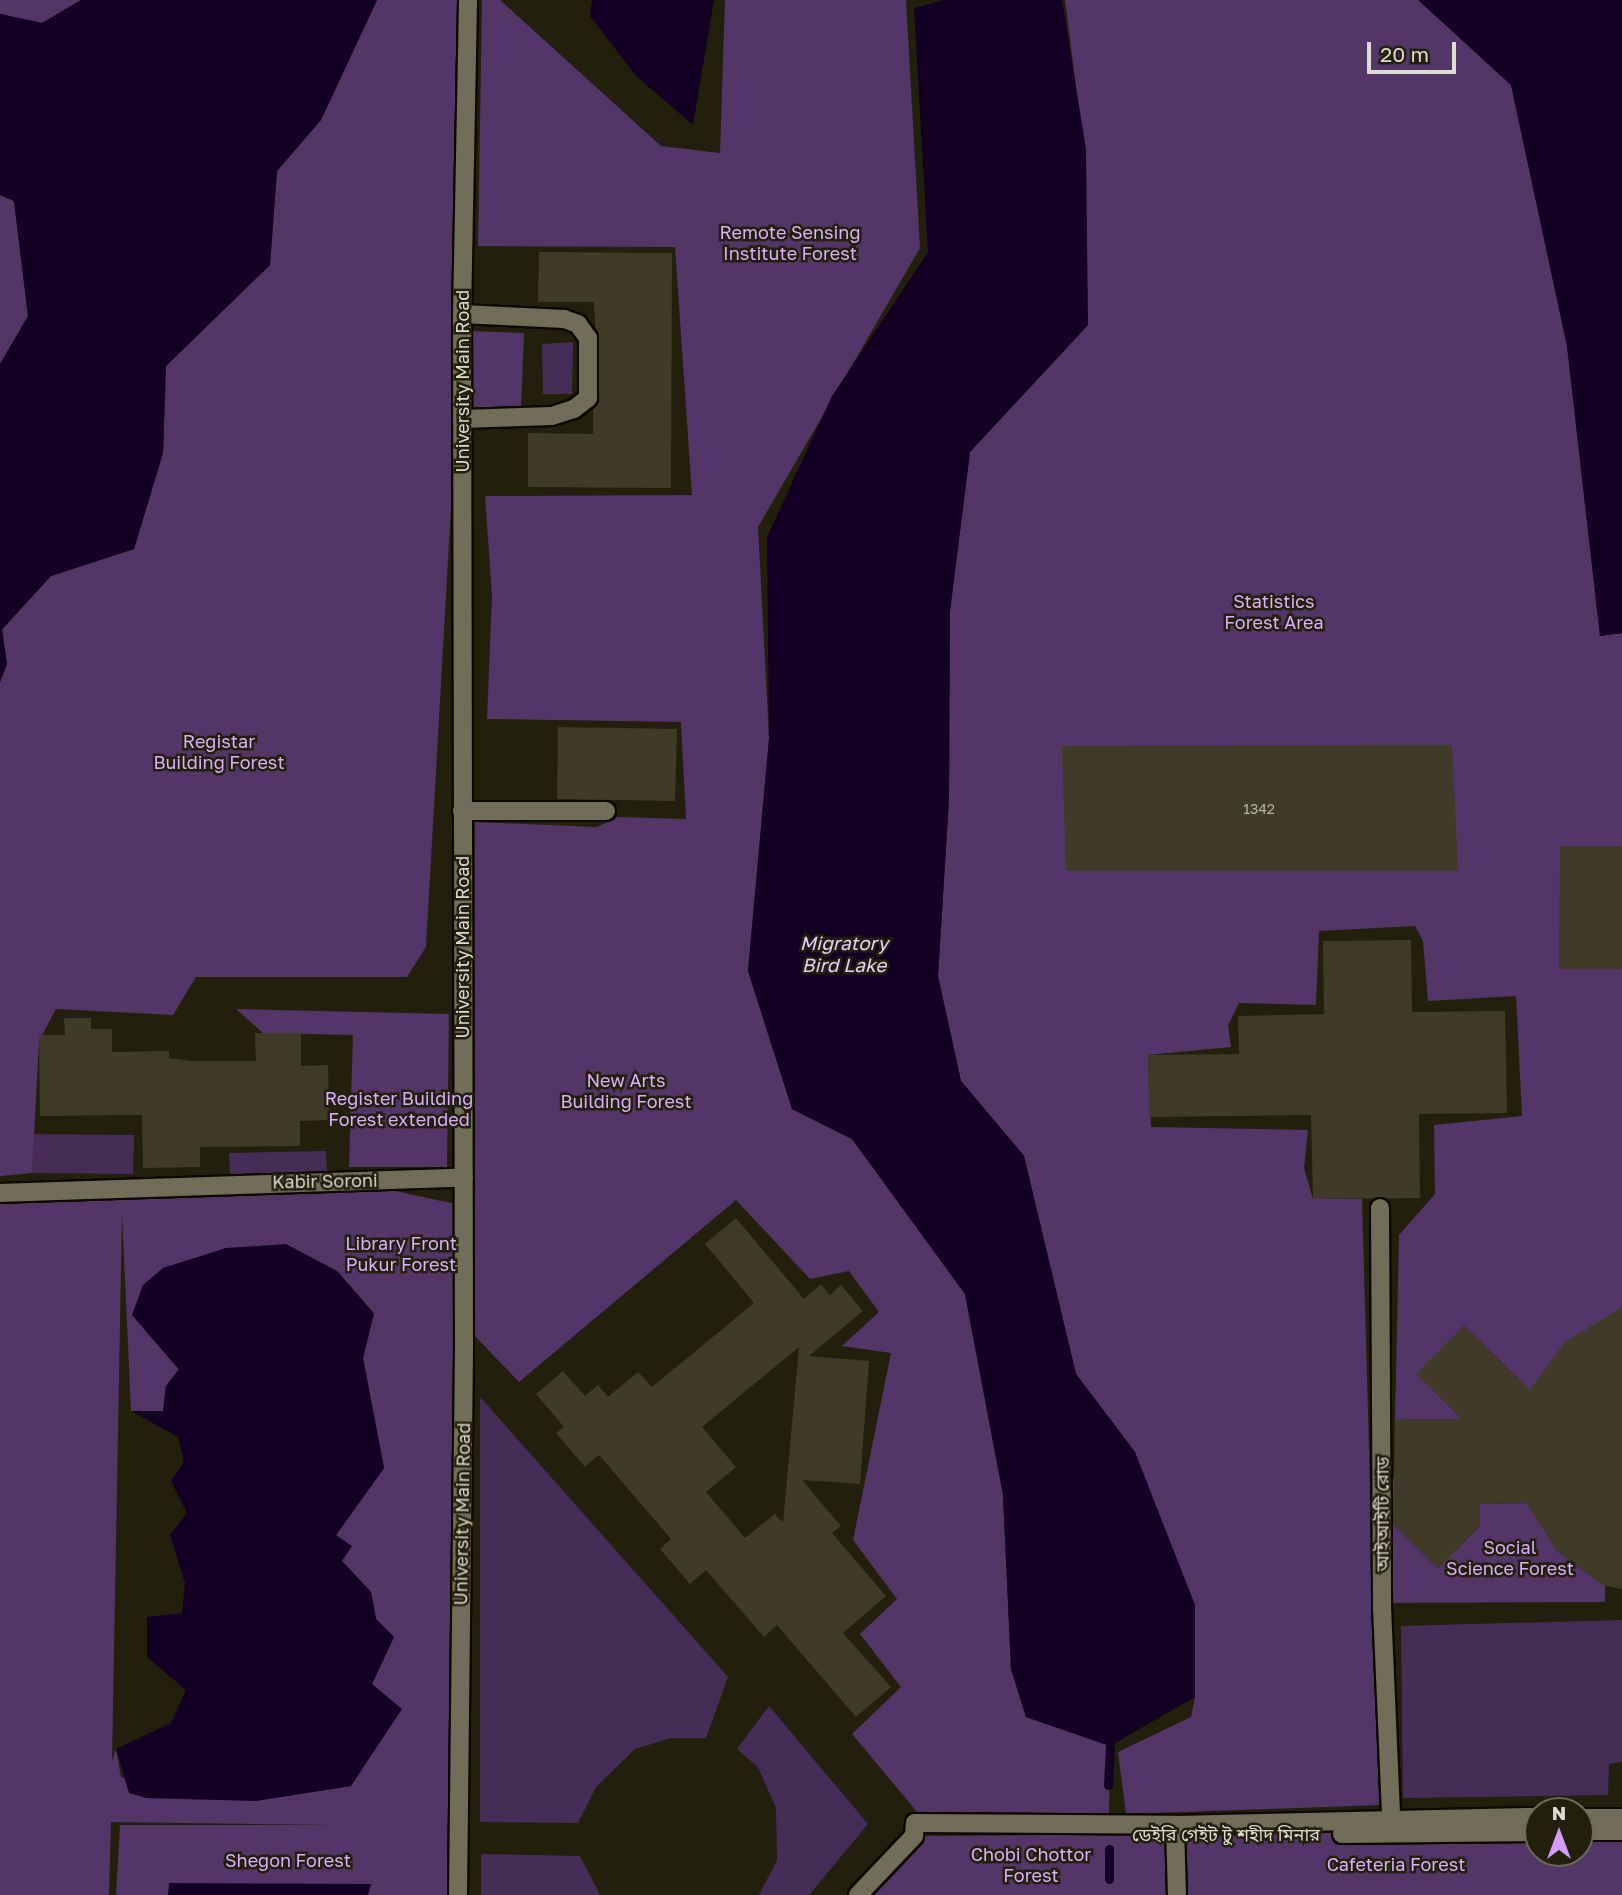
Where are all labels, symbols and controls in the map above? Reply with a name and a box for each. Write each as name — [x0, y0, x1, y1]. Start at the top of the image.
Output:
scale bar — [1370, 28, 1459, 72]
text: 20 m — [1380, 41, 1429, 67]
park label: Remote Sensing Institute Forest — [720, 222, 860, 264]
street label: University Main Road — [451, 290, 473, 472]
park label: Statistics Forest Area — [1224, 591, 1324, 634]
park label: Registar Building Forest — [153, 731, 285, 774]
house number: 1342 — [1243, 801, 1275, 817]
street label: University Main Road — [451, 856, 473, 1038]
water label: Migratory Bird Lake — [800, 932, 888, 976]
park label: New Arts Building Forest — [560, 1070, 692, 1112]
park label: Register Building Forest extended — [325, 1088, 473, 1130]
street label: Kabir Soroni — [272, 1169, 378, 1193]
park label: Library Front Pukur Forest — [345, 1233, 457, 1276]
street label: University Main Road — [450, 1422, 474, 1606]
street label: আইআইটি রোড — [1371, 1457, 1393, 1571]
park label: Social Science Forest — [1446, 1537, 1574, 1580]
north arrow — [1524, 1797, 1594, 1867]
text: N — [1552, 1801, 1566, 1824]
street label: ডেইরি গেইট টু শহীদ মিনার — [1132, 1823, 1320, 1845]
park label: Chobi Chottor Forest — [971, 1844, 1091, 1886]
park label: Shegon Forest — [225, 1849, 351, 1871]
park label: Cafeteria Forest — [1327, 1853, 1465, 1875]

